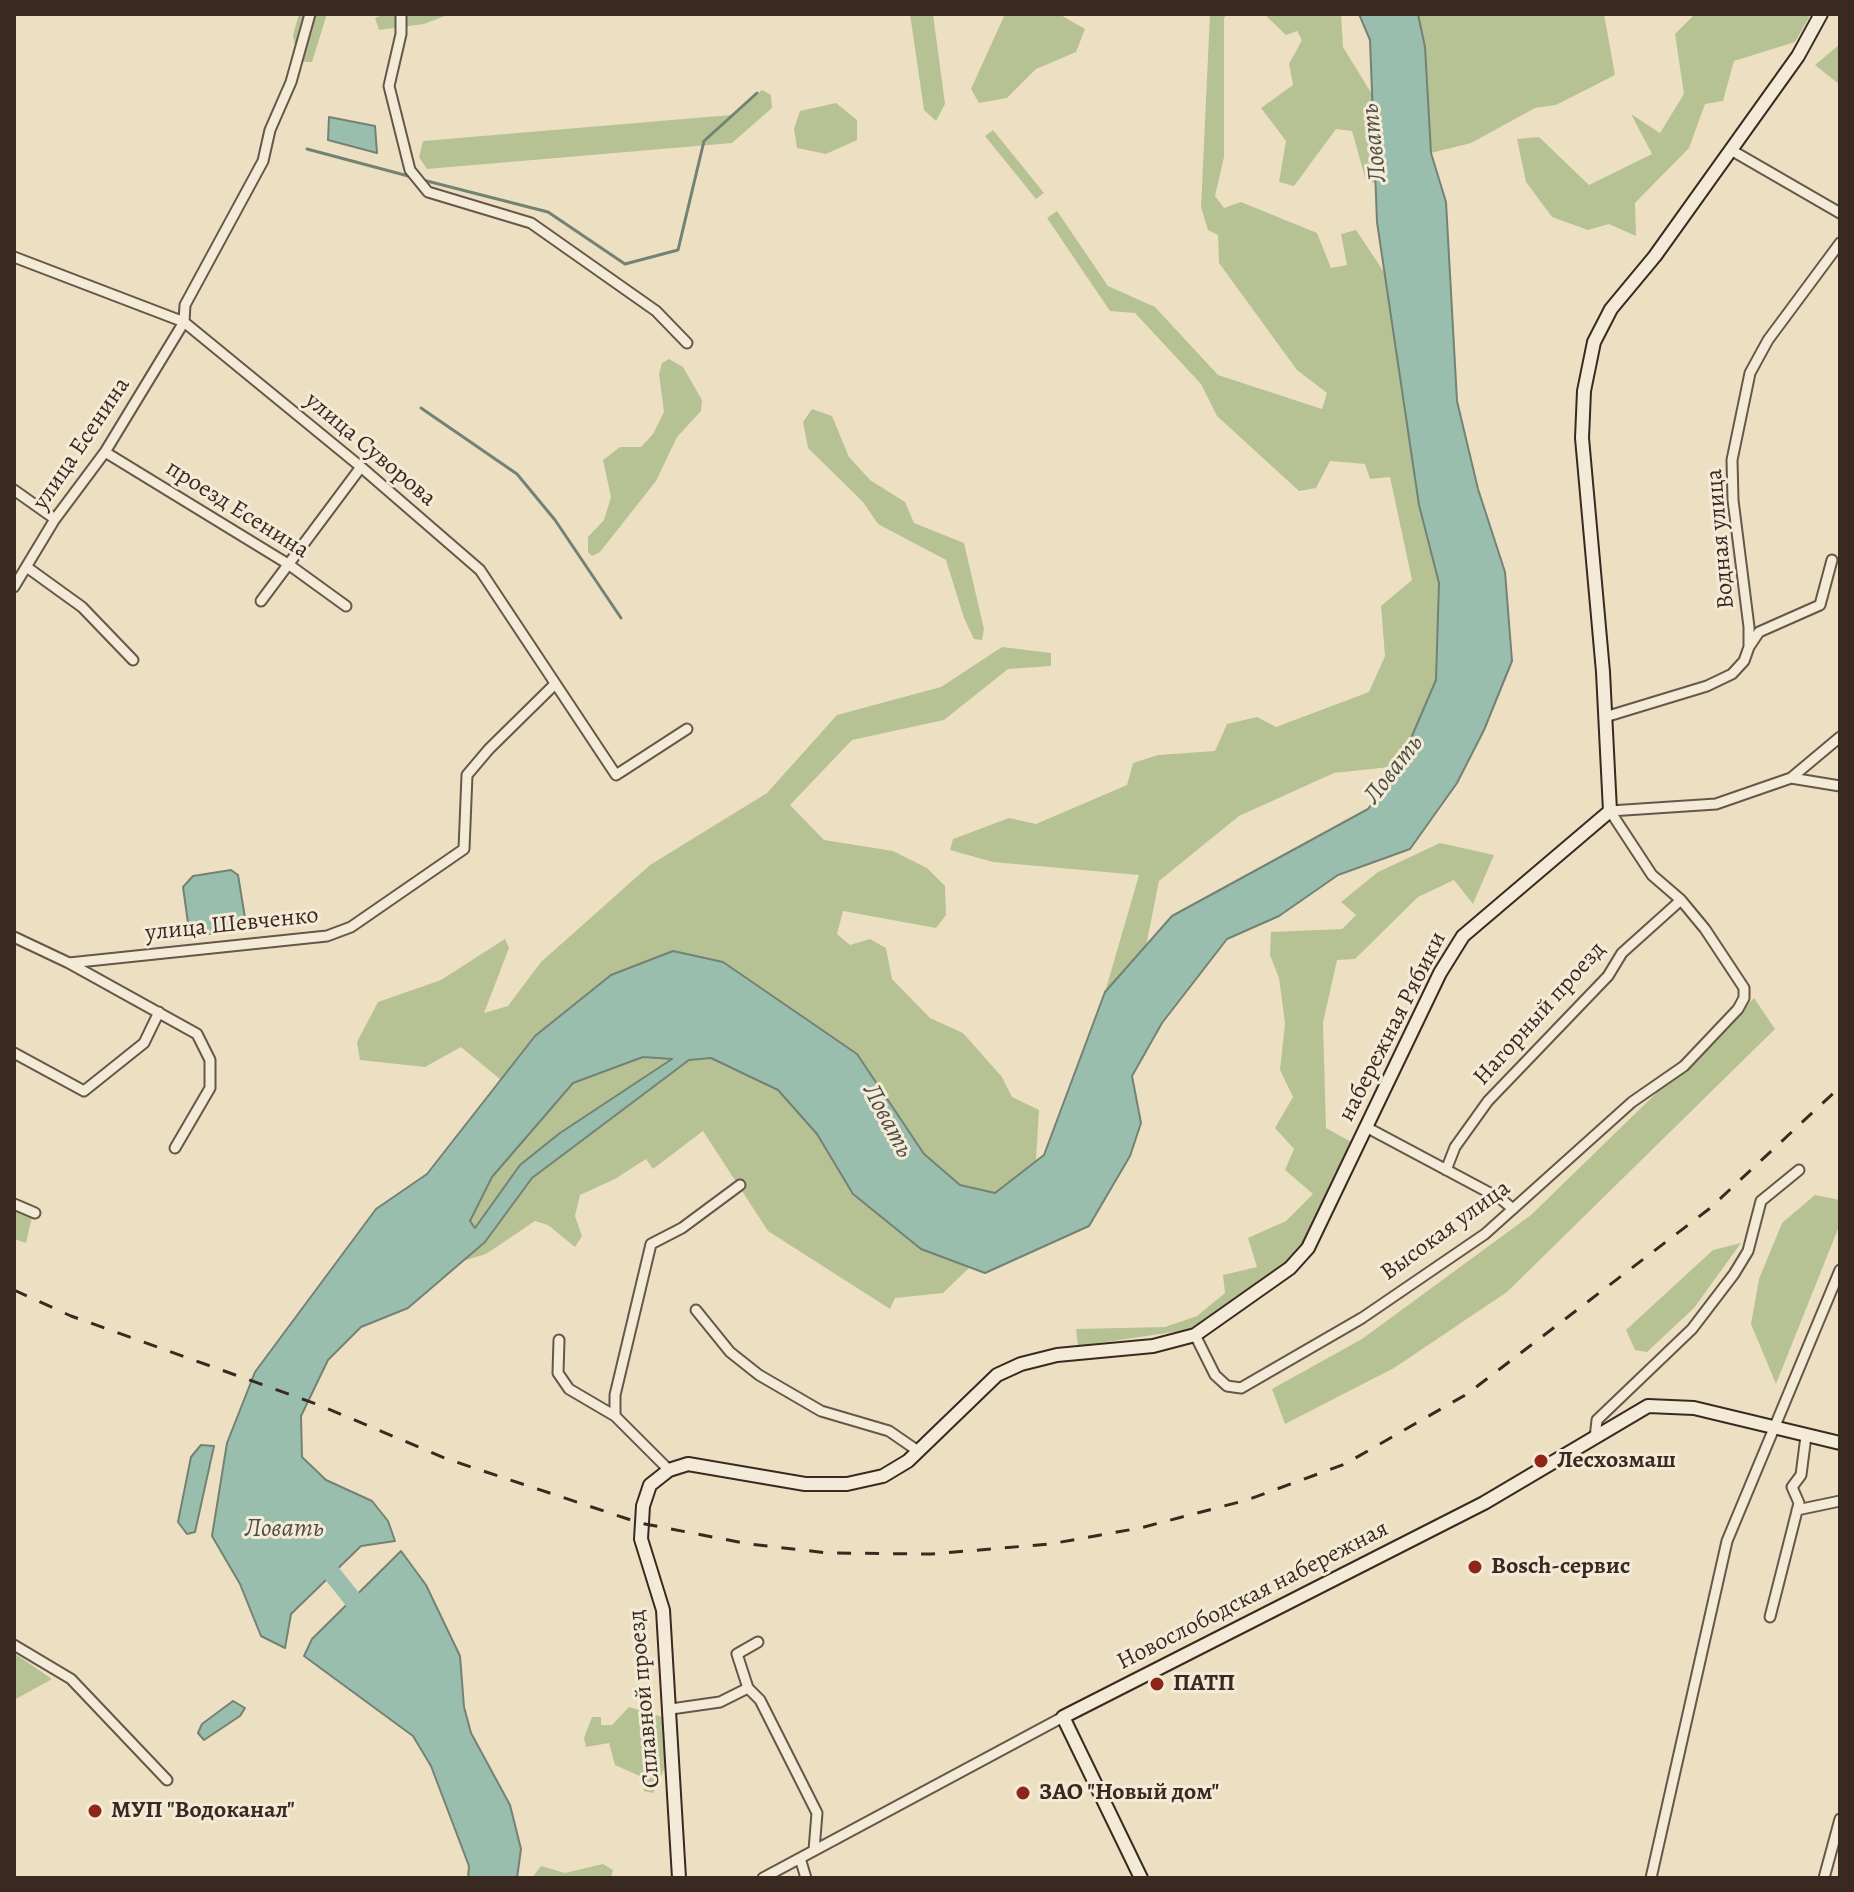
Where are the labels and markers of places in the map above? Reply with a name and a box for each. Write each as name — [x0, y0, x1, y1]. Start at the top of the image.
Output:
place label: Лесхозмаш — [1557, 1447, 1676, 1475]
marker: Лесхозмаш — [1532, 1452, 1550, 1470]
place label: Bosch-сервис — [1491, 1553, 1630, 1581]
marker: Bosch-сервис — [1466, 1558, 1484, 1576]
place label: ПАТП — [1173, 1670, 1235, 1698]
marker: ПАТП — [1148, 1675, 1166, 1693]
place label: ЗАО "Новый дом" — [1039, 1779, 1219, 1807]
marker: ЗАО "Новый дом" — [1014, 1784, 1032, 1802]
place label: МУП "Водоканал" — [111, 1797, 295, 1825]
marker: МУП "Водоканал" — [86, 1802, 104, 1820]

